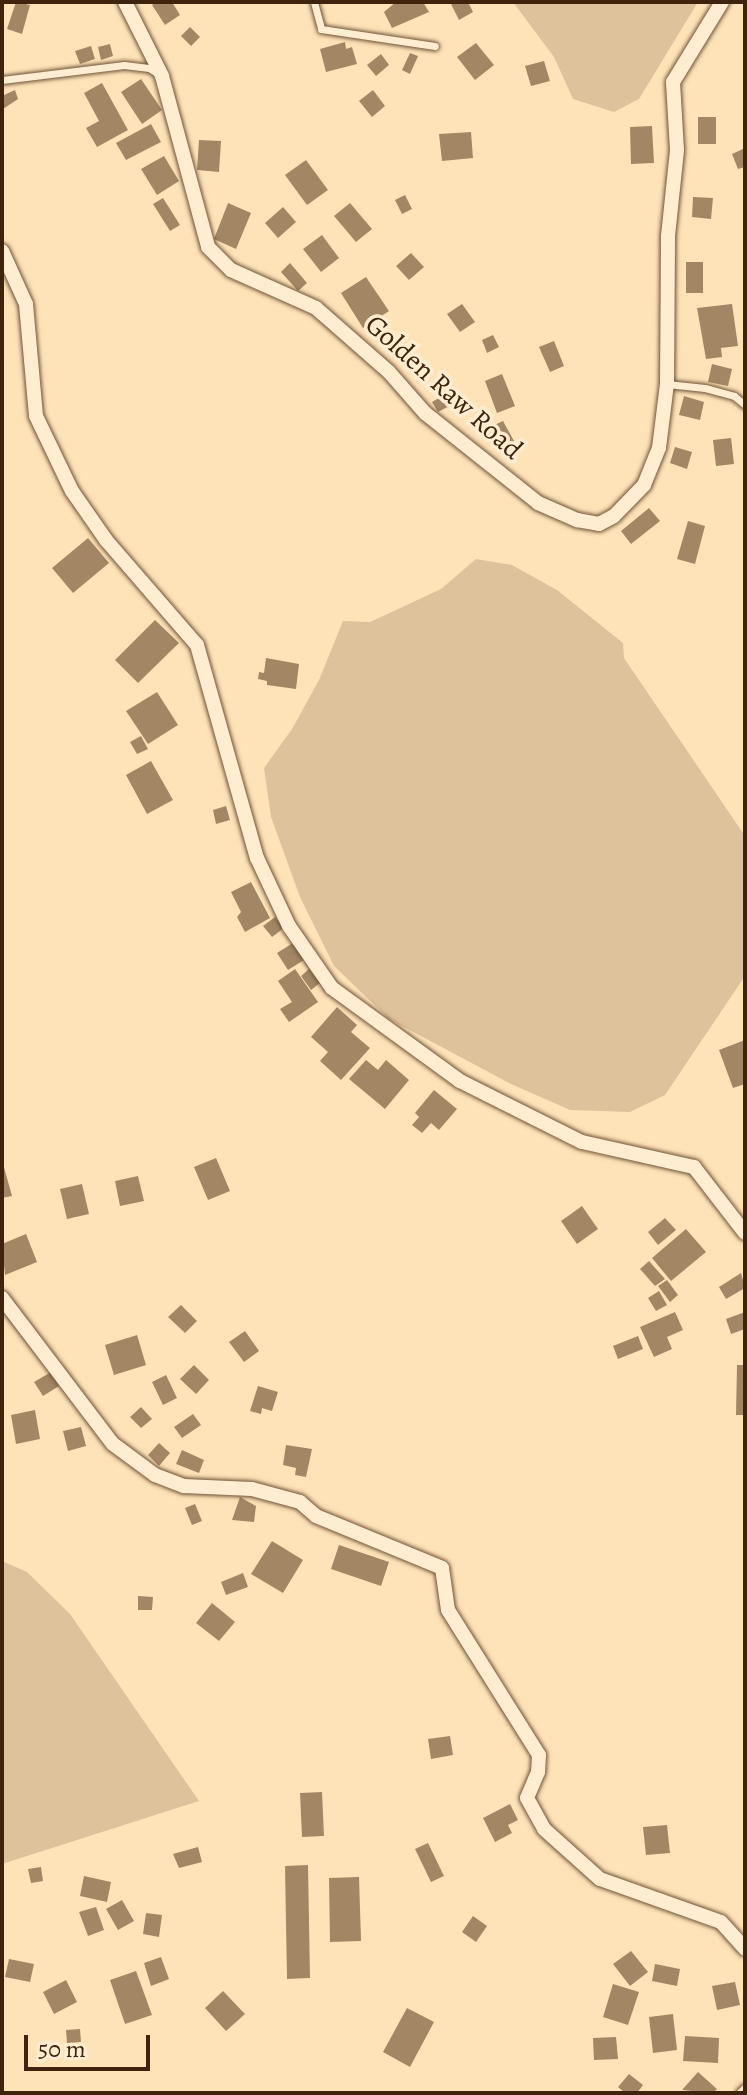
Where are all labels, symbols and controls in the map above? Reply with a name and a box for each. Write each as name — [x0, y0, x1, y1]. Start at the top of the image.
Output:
street label: Golden Raw Road — [358, 308, 530, 466]
scale bar — [28, 2019, 154, 2069]
text: 50 m — [38, 2033, 86, 2065]

